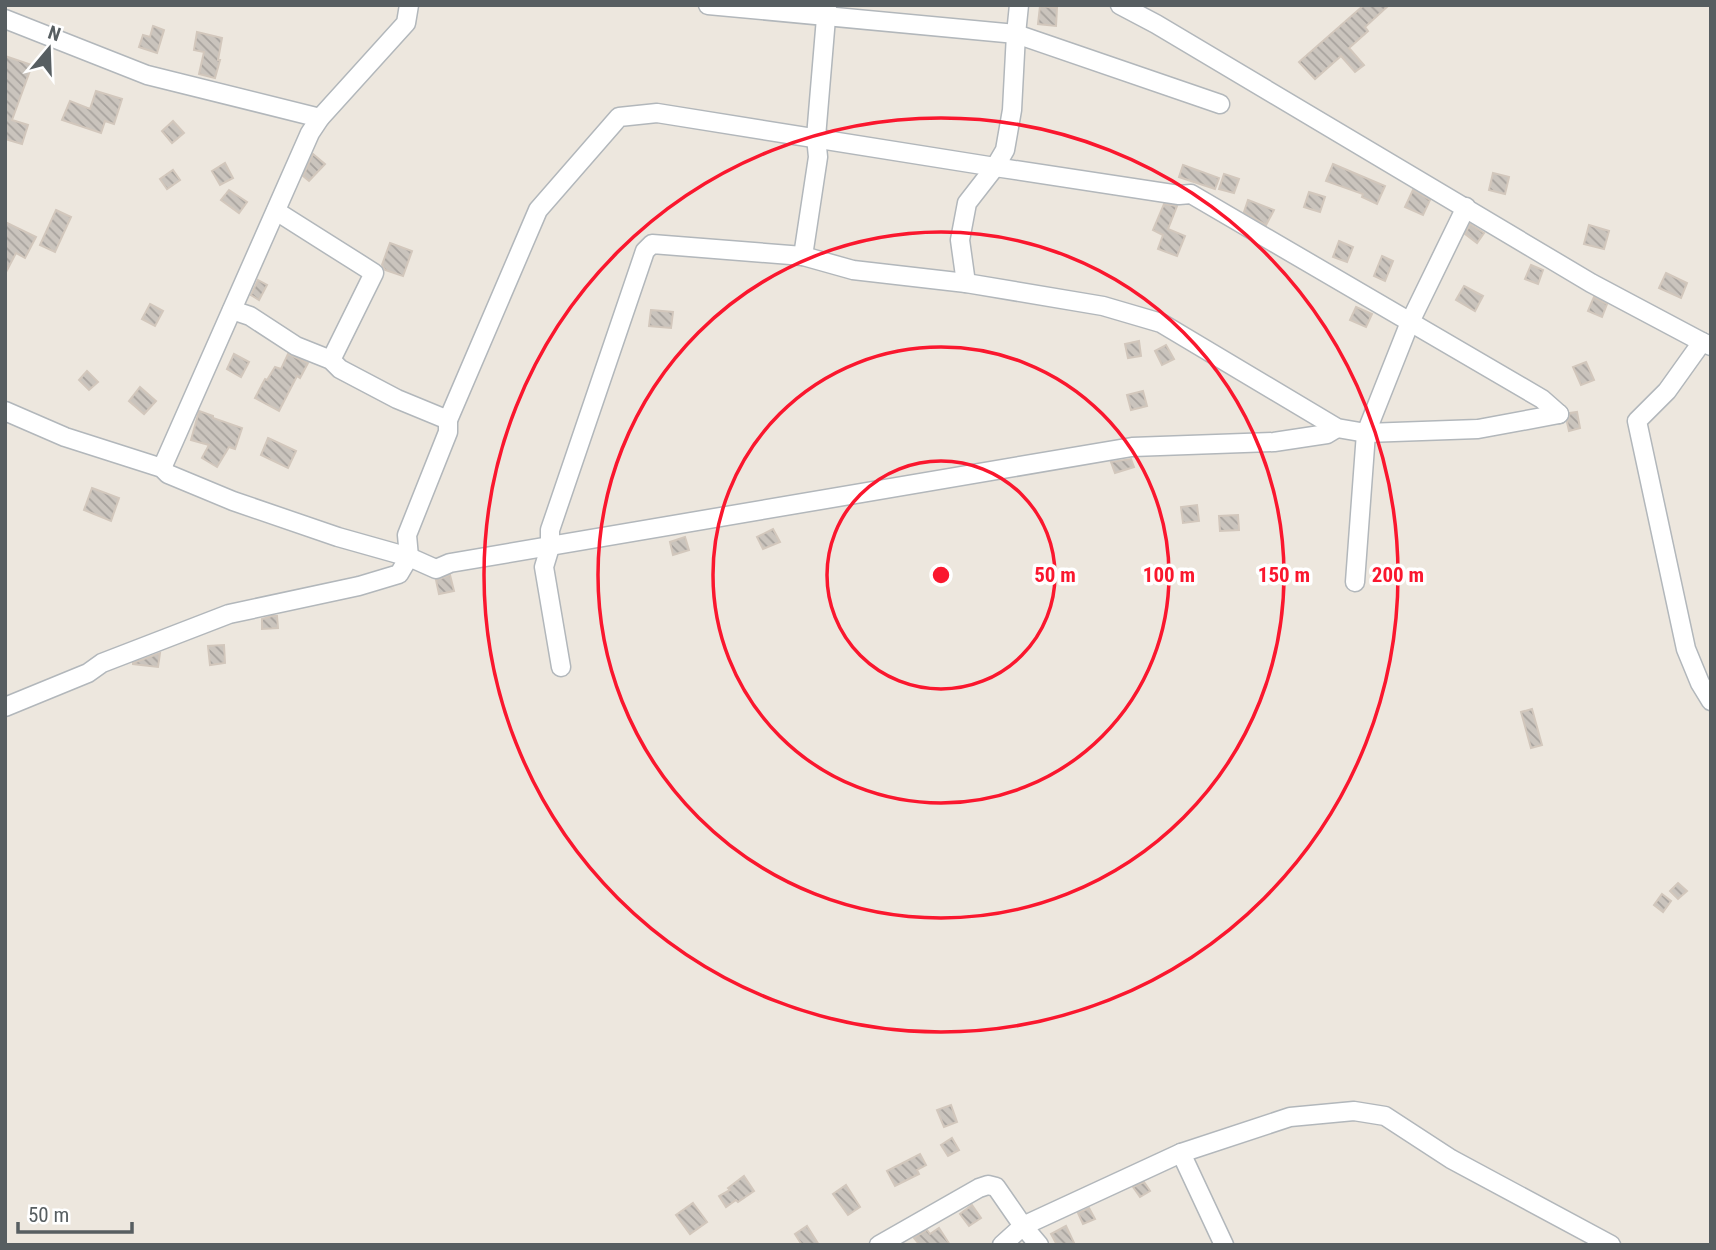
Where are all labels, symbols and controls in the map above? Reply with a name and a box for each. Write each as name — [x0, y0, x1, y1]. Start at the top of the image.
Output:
north arrow — [14, 14, 84, 84]
text: N — [45, 21, 64, 46]
centre of rings — [929, 563, 953, 587]
text: 50 m — [1034, 563, 1076, 587]
text: 100 m — [1143, 563, 1195, 587]
text: 150 m — [1258, 563, 1310, 587]
text: 200 m — [1372, 563, 1424, 587]
scale bar — [18, 1190, 131, 1234]
text: 50 m — [28, 1203, 69, 1227]

